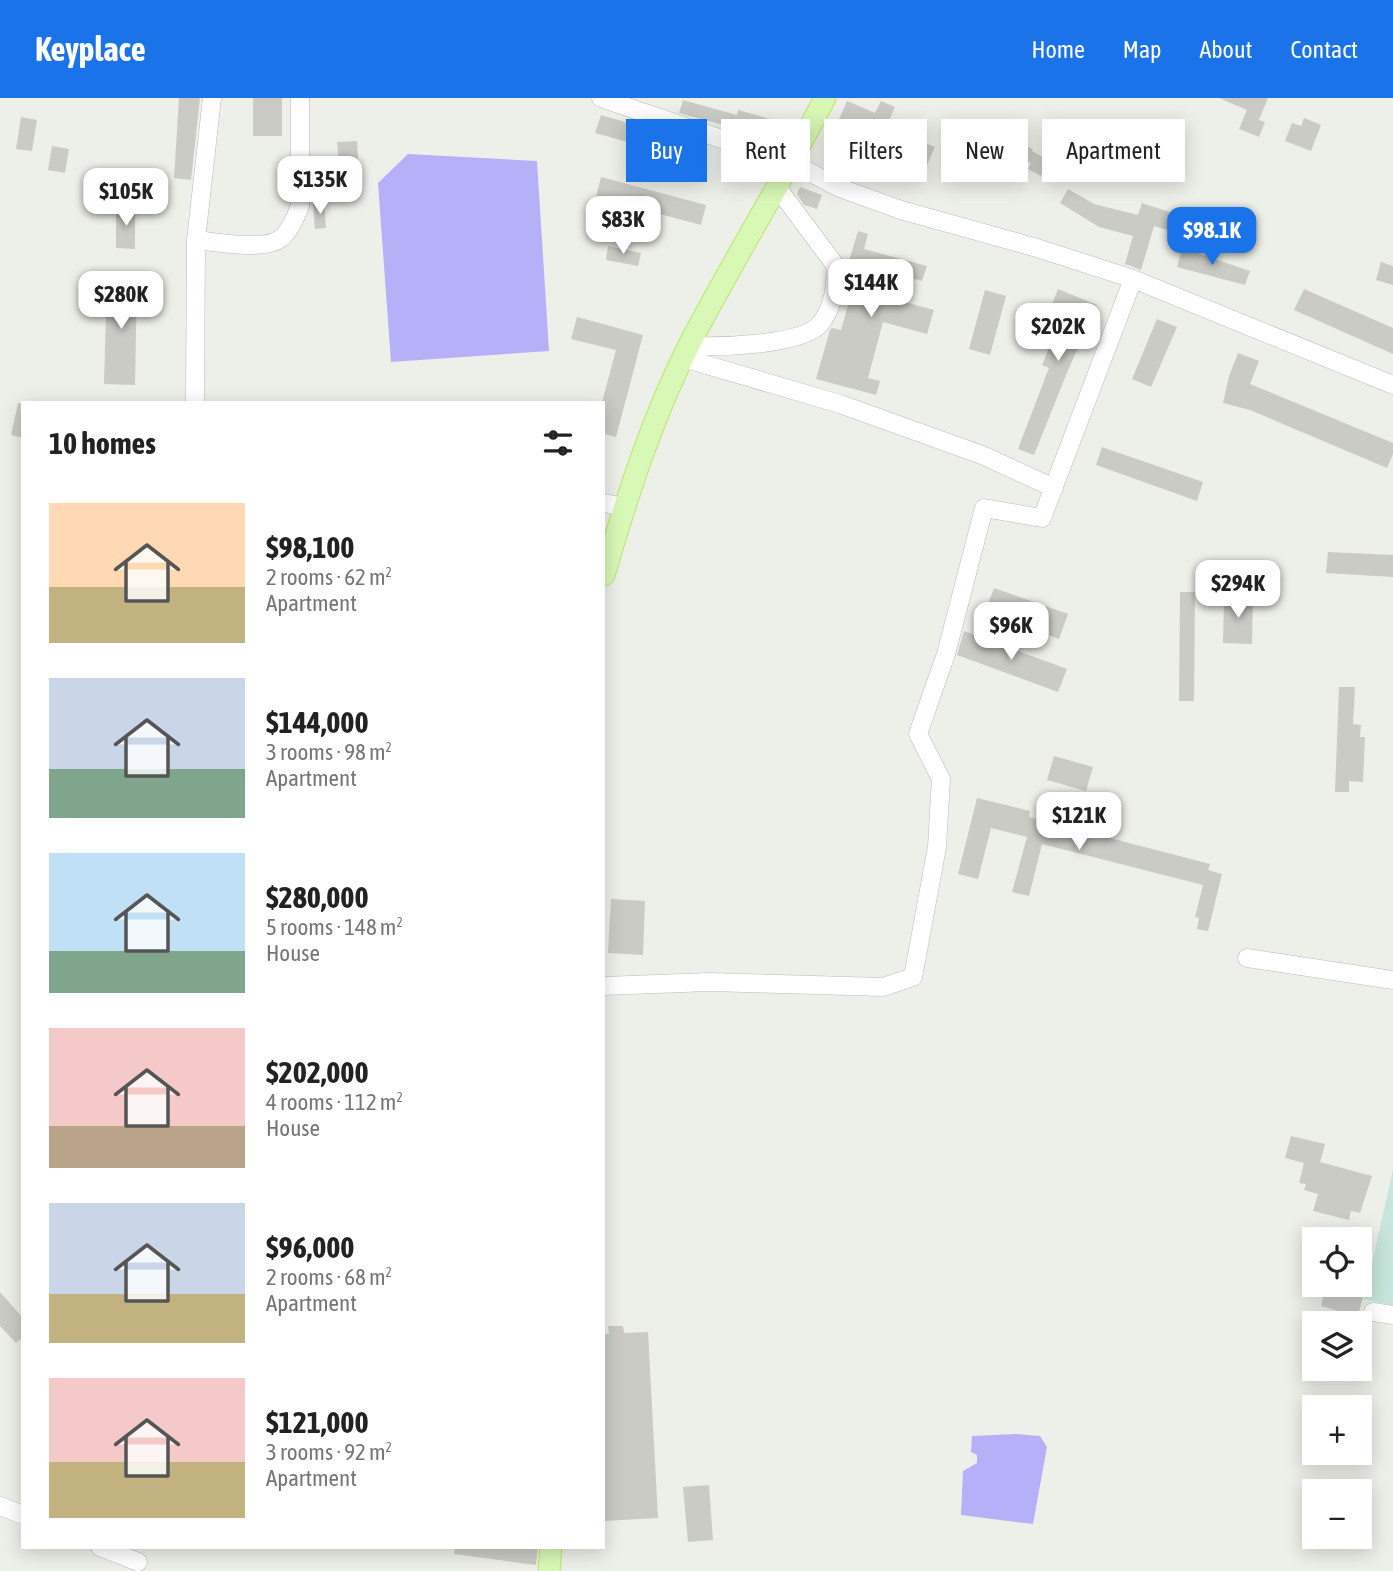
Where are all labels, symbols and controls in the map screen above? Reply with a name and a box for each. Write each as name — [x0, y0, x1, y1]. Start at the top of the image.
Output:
text: Keyplace — [35, 30, 146, 68]
text: Home — [1031, 36, 1085, 63]
text: Map — [1123, 36, 1161, 63]
text: About — [1199, 36, 1252, 63]
text: Contact — [1290, 36, 1358, 63]
chip: Buy — [626, 119, 707, 182]
chip: Rent — [721, 119, 810, 182]
chip: Filters — [824, 119, 927, 182]
chip: New — [941, 119, 1028, 182]
chip: Apartment — [1042, 119, 1185, 182]
pin: $135K — [271, 156, 369, 216]
text: $135K — [293, 166, 347, 192]
pin: $105K — [77, 169, 175, 228]
text: $105K — [99, 178, 153, 204]
pin: $83K — [582, 197, 664, 256]
text: $83K — [602, 206, 644, 232]
pin: $98.1K — [1155, 208, 1269, 267]
text: $98.1K — [1183, 217, 1241, 243]
pin: $144K — [822, 260, 920, 319]
text: $144K — [844, 269, 898, 295]
pin: $280K — [72, 272, 170, 331]
text: $280K — [94, 281, 148, 307]
pin: $202K — [1009, 303, 1107, 363]
text: $202K — [1031, 313, 1085, 339]
icon: filters — [539, 424, 577, 462]
text: 10 homes — [49, 426, 156, 460]
text: $98,100 — [266, 530, 354, 564]
icon: home — [105, 531, 189, 615]
pin: $294K — [1189, 560, 1287, 620]
text: 2 rooms · 62 m² — [266, 564, 392, 590]
text: $294K — [1211, 570, 1265, 596]
text: Apartment — [266, 590, 357, 616]
pin: $96K — [970, 602, 1052, 662]
text: $96K — [990, 612, 1032, 638]
text: $144,000 — [266, 705, 369, 739]
icon: home — [105, 706, 189, 790]
text: 3 rooms · 98 m² — [266, 739, 392, 765]
text: Apartment — [266, 765, 357, 791]
pin: $121K — [1030, 792, 1128, 852]
text: $121K — [1052, 802, 1106, 828]
text: $280,000 — [266, 880, 369, 914]
icon: home — [105, 881, 189, 965]
text: 5 rooms · 148 m² — [266, 914, 403, 940]
text: House — [266, 940, 320, 966]
text: $202,000 — [266, 1055, 369, 1089]
icon: home — [105, 1056, 189, 1140]
text: 4 rooms · 112 m² — [266, 1089, 403, 1115]
text: House — [266, 1115, 320, 1141]
map controls — [1302, 1227, 1372, 1549]
button: locate — [1302, 1227, 1372, 1297]
text: $96,000 — [266, 1230, 354, 1264]
icon: home — [105, 1231, 189, 1315]
text: 2 rooms · 68 m² — [266, 1264, 392, 1290]
text: Apartment — [266, 1290, 357, 1316]
button: layers — [1302, 1311, 1372, 1381]
button: + — [1302, 1395, 1372, 1465]
text: $121,000 — [266, 1405, 369, 1439]
icon: home — [105, 1406, 189, 1490]
text: 3 rooms · 92 m² — [266, 1439, 392, 1465]
text: Apartment — [266, 1465, 357, 1491]
button: − — [1302, 1479, 1372, 1549]

